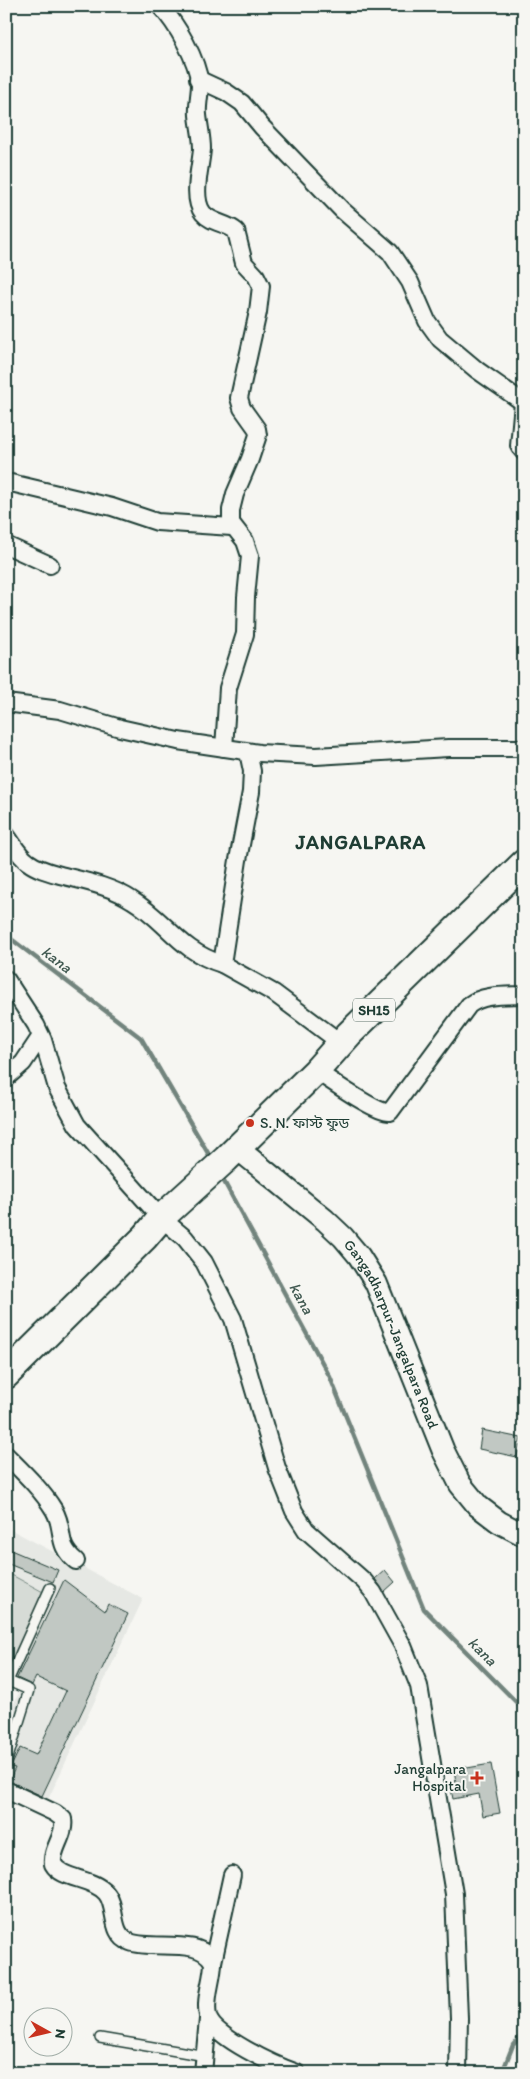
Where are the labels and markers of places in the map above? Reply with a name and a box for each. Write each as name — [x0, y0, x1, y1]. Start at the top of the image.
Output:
place label: S. N. ফাস্ট ফুড — [260, 1114, 350, 1132]
marker: S. N. ফাস্ট ফুড — [244, 1117, 256, 1129]
place label: Jangalpara Hospital — [394, 1760, 467, 1795]
marker: Jangalpara Hospital — [470, 1771, 484, 1785]

